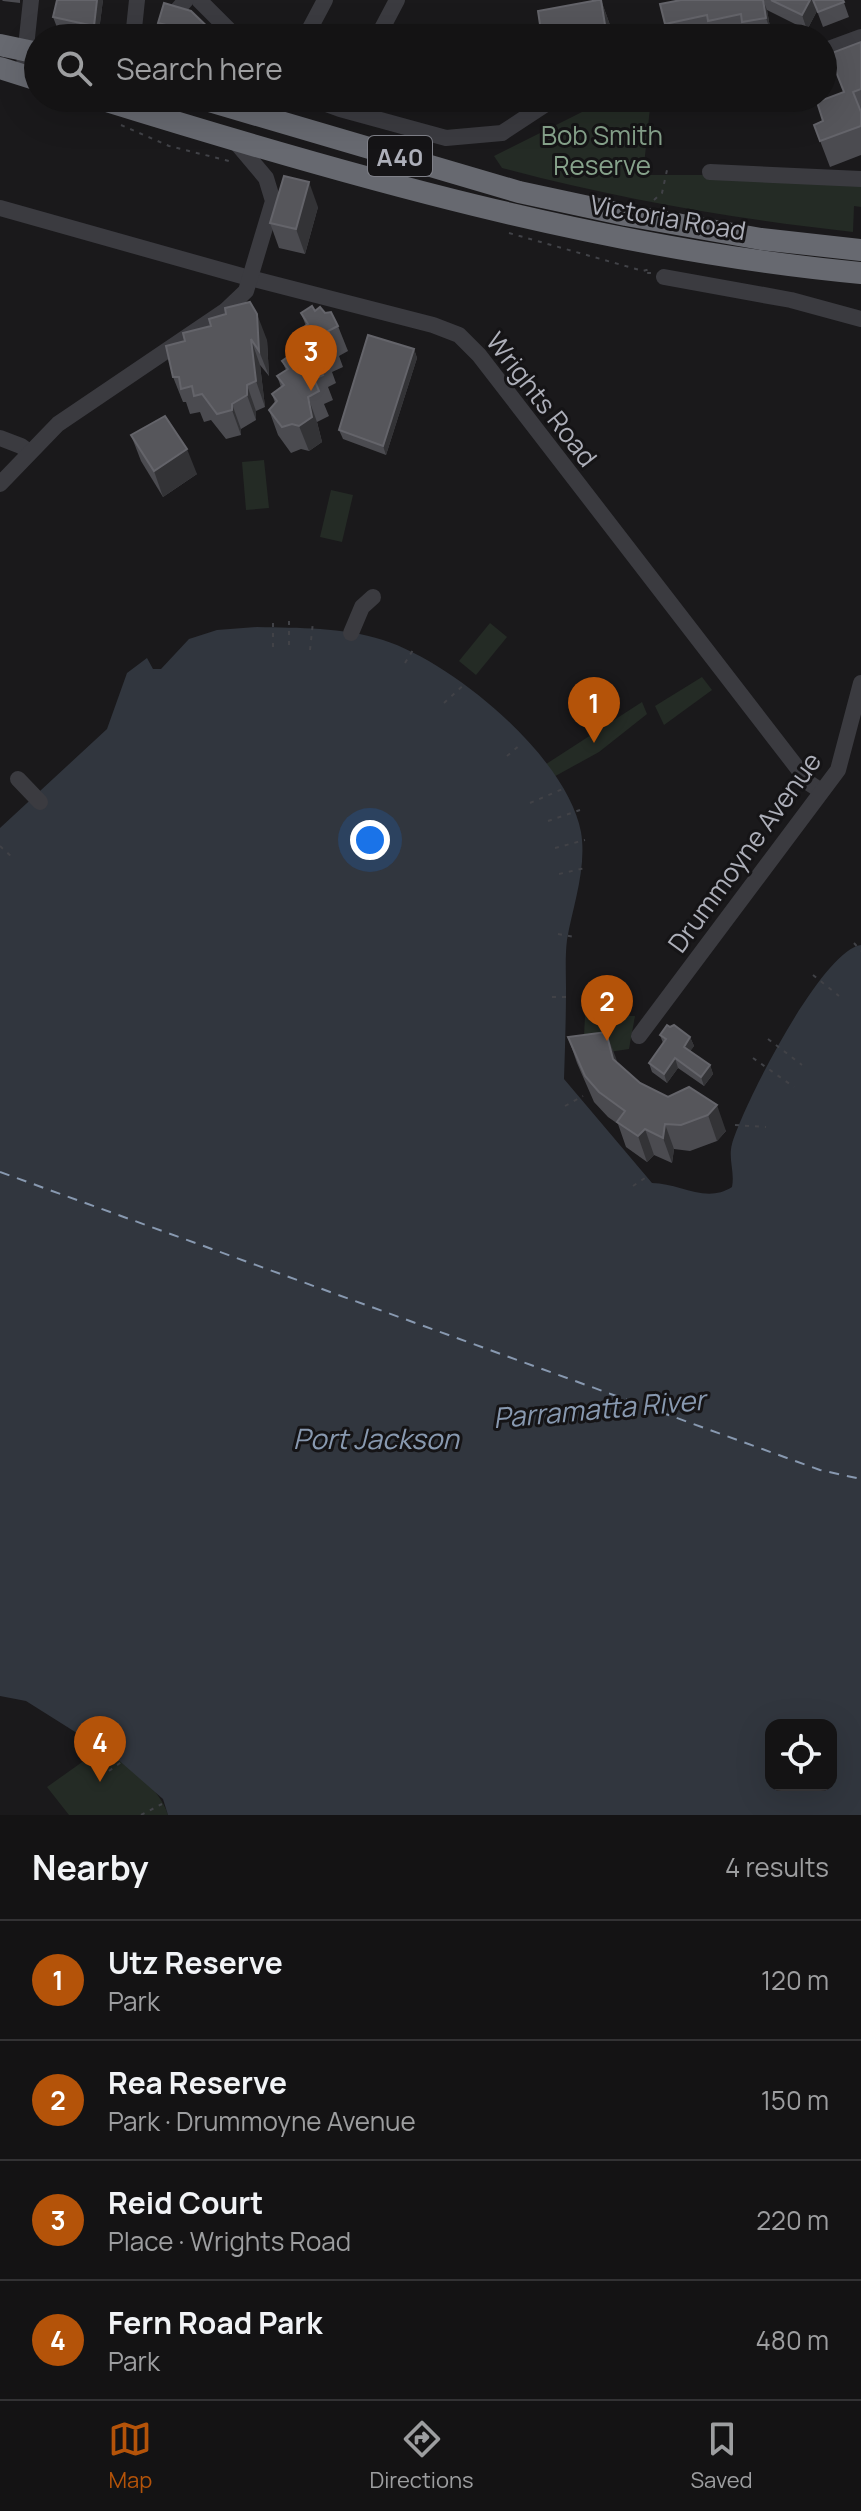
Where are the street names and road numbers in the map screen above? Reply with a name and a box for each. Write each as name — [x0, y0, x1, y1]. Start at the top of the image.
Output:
road number: A40 — [368, 136, 432, 176]
street label: Victoria Road — [587, 186, 749, 248]
street label: Wrights Road — [478, 324, 606, 474]
street label: Drummoyne Avenue — [659, 744, 829, 960]

